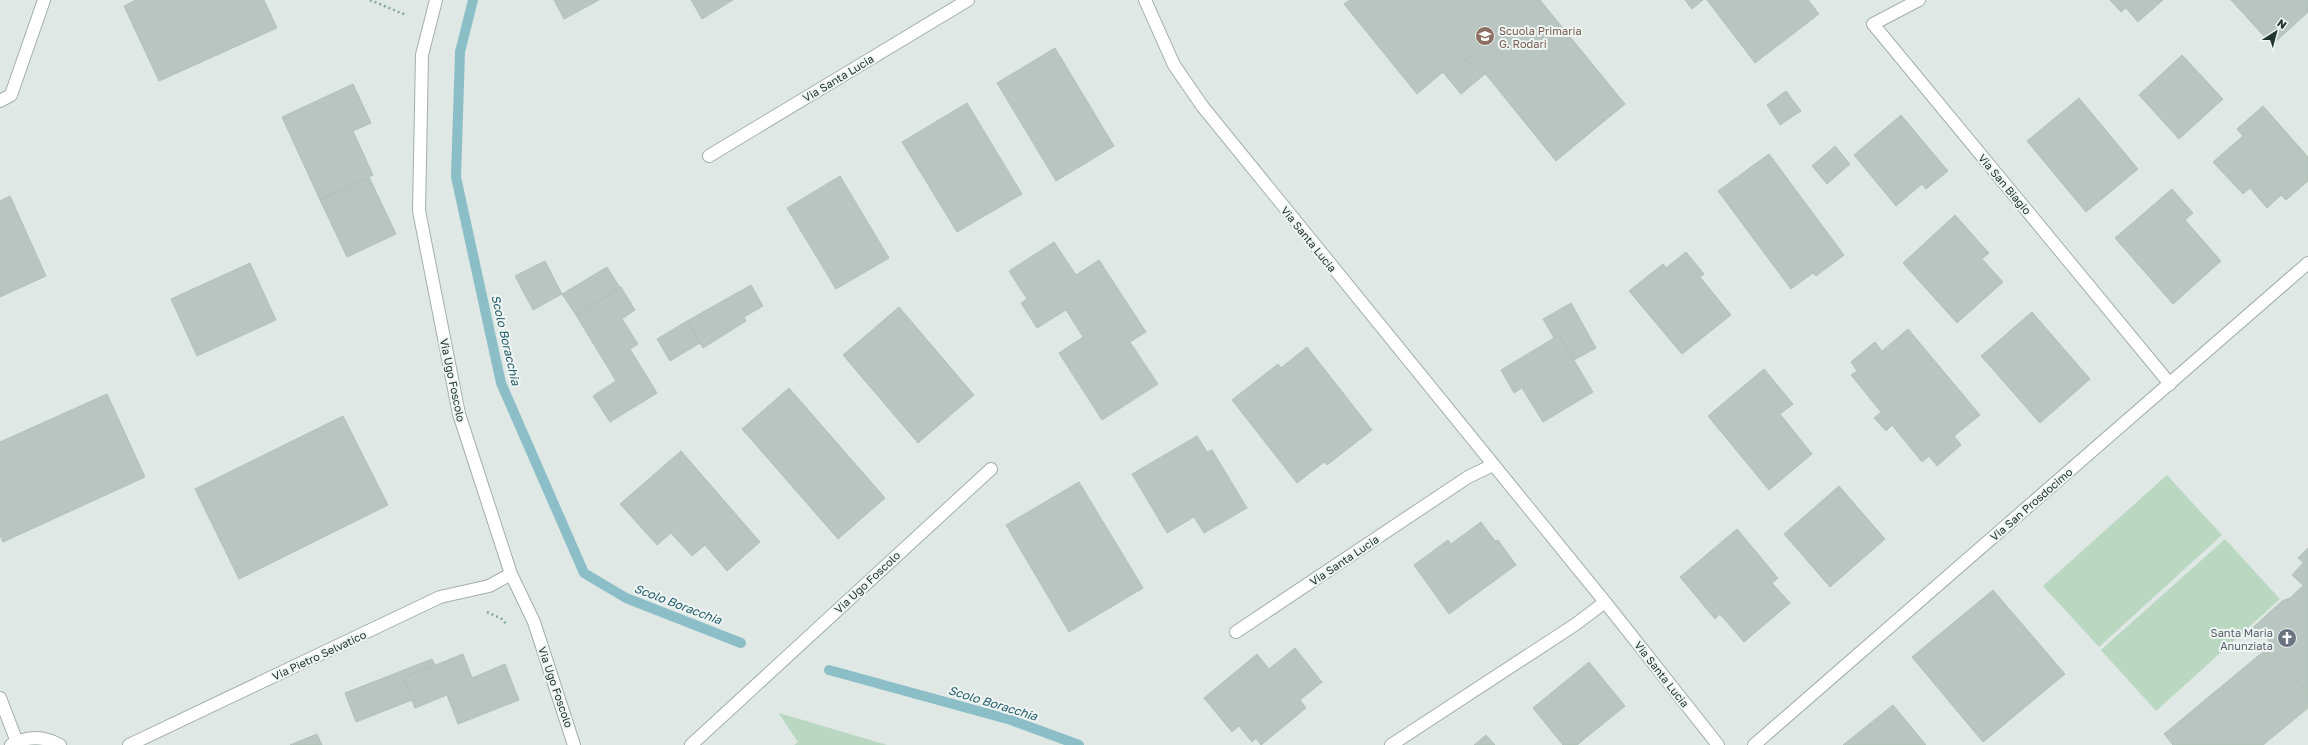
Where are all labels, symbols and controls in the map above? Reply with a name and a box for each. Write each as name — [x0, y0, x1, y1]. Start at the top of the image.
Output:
north arrow — [2256, 12, 2296, 52]
text: N — [2275, 16, 2289, 31]
place label: Scuola Primaria G. Rodari — [1499, 24, 1582, 50]
school or university icon: Scuola Primaria G. Rodari — [1474, 25, 1496, 47]
street label: Via Santa Lucia — [800, 52, 876, 104]
street label: Via San Biagio — [1976, 151, 2034, 217]
street label: Via Santa Lucia — [1279, 204, 1339, 274]
water label: Scolo Boracchia — [488, 293, 524, 388]
street label: Via Ugo Foscolo — [438, 337, 468, 423]
street label: Via San Prosdocimo — [1987, 465, 2075, 543]
street label: Via Santa Lucia — [1307, 532, 1381, 588]
street label: Via Ugo Foscolo — [832, 548, 903, 616]
water label: Scolo Boracchia — [632, 580, 725, 628]
place label: Santa Maria Anunziata — [2211, 626, 2273, 652]
street label: Via Pietro Selvatico — [270, 627, 368, 683]
church icon: Santa Maria Anunziata — [2276, 627, 2298, 649]
street label: Via Santa Lucia — [1632, 638, 1692, 710]
street label: Via Ugo Foscolo — [536, 645, 576, 730]
water label: Scolo Boracchia — [947, 682, 1041, 724]

